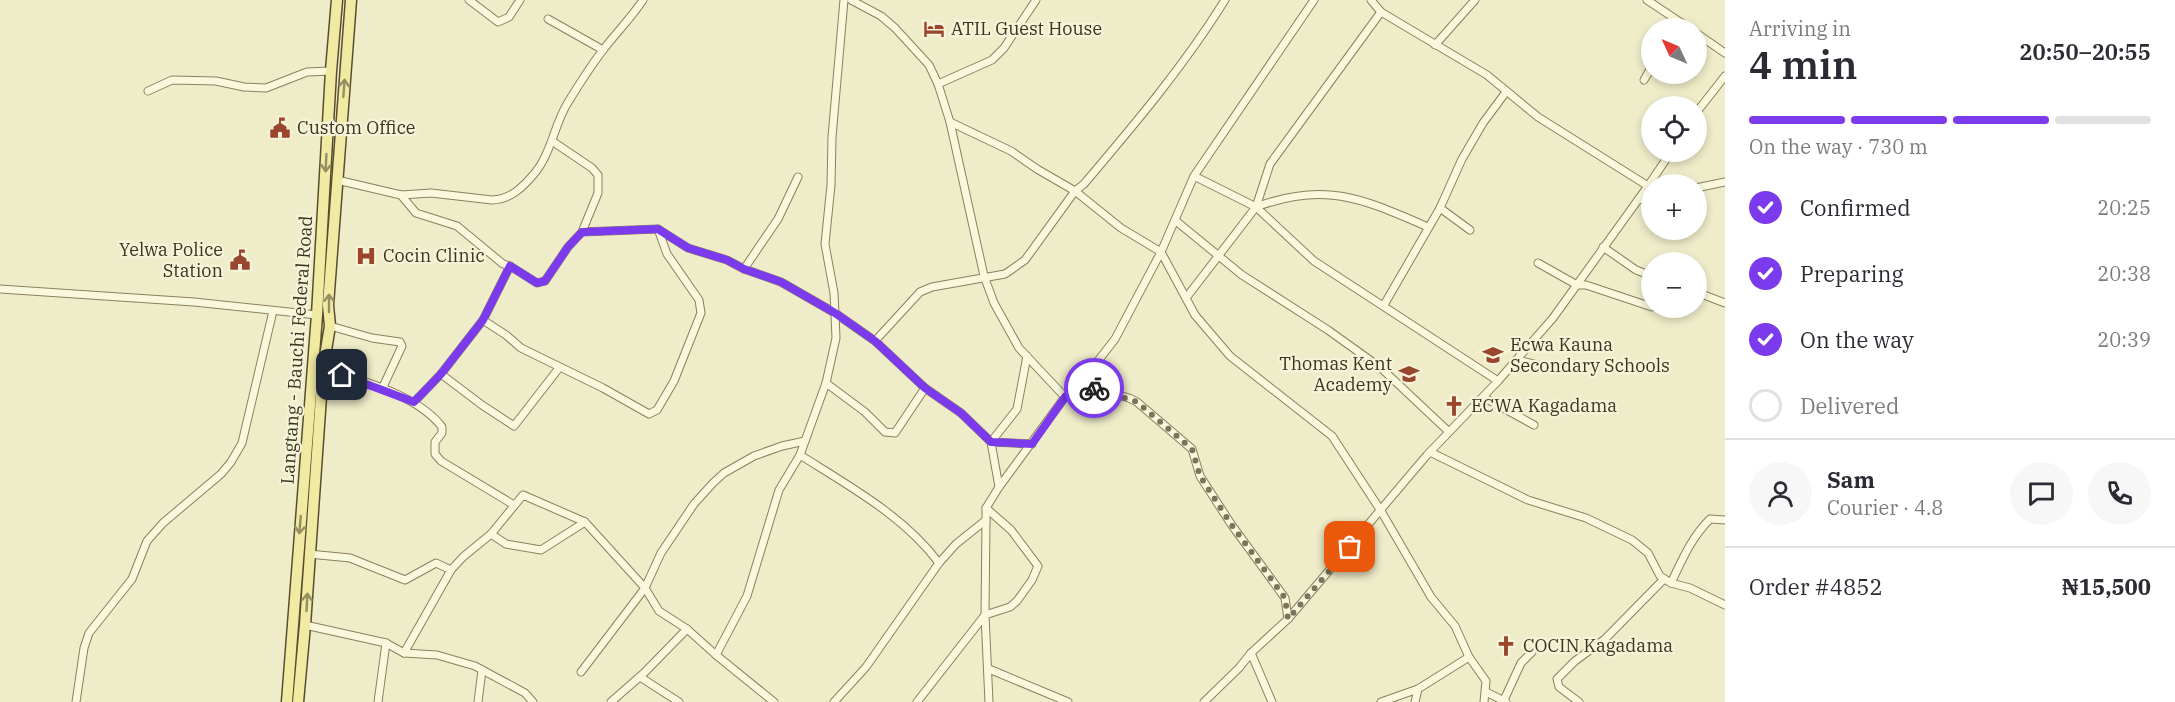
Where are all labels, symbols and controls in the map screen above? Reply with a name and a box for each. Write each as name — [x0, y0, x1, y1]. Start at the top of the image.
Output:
text: Arriving in — [1749, 15, 1851, 42]
hotel icon: ATIL Guest House — [922, 17, 946, 41]
place label: ATIL Guest House — [951, 17, 1102, 40]
north arrow — [1641, 18, 1707, 84]
map controls — [1641, 18, 1707, 318]
text: 20:50–20:55 — [2019, 37, 2151, 66]
text: 4 min — [1749, 39, 1857, 90]
one-way arrow — [339, 78, 350, 98]
button: locate — [1641, 96, 1707, 162]
public building icon: Custom Office — [268, 116, 292, 140]
place label: Custom Office — [297, 116, 416, 139]
text: On the way · 730 m — [1749, 133, 1928, 160]
one-way arrow — [320, 153, 331, 173]
button: + — [1641, 174, 1707, 240]
icon: check — [1749, 191, 1782, 224]
text: Confirmed — [1800, 193, 1911, 222]
text: 20:25 — [2097, 194, 2151, 221]
street label: Langtang - Bauchi Federal Road — [276, 215, 317, 485]
place label: Yelwa Police Station — [119, 238, 223, 282]
hospital icon: Cocin Clinic — [354, 244, 378, 268]
place label: Cocin Clinic — [383, 244, 485, 267]
public building icon: Yelwa Police Station — [228, 248, 252, 272]
button: − — [1641, 252, 1707, 318]
icon: check — [1749, 257, 1782, 290]
text: Preparing — [1800, 259, 1904, 288]
text: 20:38 — [2097, 260, 2151, 287]
one-way arrow — [323, 294, 335, 314]
icon: check — [1749, 323, 1782, 356]
text: On the way — [1800, 325, 1914, 354]
text: 20:39 — [2097, 326, 2151, 353]
place label: Ecwa Kauna Secondary Schools — [1510, 333, 1670, 377]
school or university icon: Ecwa Kauna Secondary Schools — [1481, 343, 1505, 367]
pin — [316, 349, 367, 400]
place label: Thomas Kent Academy — [1279, 352, 1392, 396]
icon: home — [325, 358, 358, 391]
courier — [1064, 358, 1124, 418]
school or university icon: Thomas Kent Academy — [1397, 362, 1421, 386]
icon: bike — [1078, 372, 1111, 405]
text: Delivered — [1800, 391, 1899, 420]
church icon: ECWA Kagadama — [1442, 394, 1466, 418]
place label: ECWA Kagadama — [1471, 394, 1617, 417]
button: person — [1749, 462, 1812, 525]
button: chat — [2010, 462, 2073, 525]
button: phone — [2088, 462, 2151, 525]
text: Sam — [1827, 465, 1875, 494]
text: Courier · 4.8 — [1827, 494, 1943, 521]
one-way arrow — [295, 515, 306, 535]
pin — [1324, 521, 1375, 572]
icon: bag — [1333, 530, 1366, 563]
text: Order #4852 — [1749, 572, 1883, 601]
text: ₦15,500 — [2062, 572, 2151, 601]
one-way arrow — [301, 592, 312, 612]
church icon: COCIN Kagadama — [1494, 634, 1518, 658]
place label: COCIN Kagadama — [1523, 634, 1673, 657]

